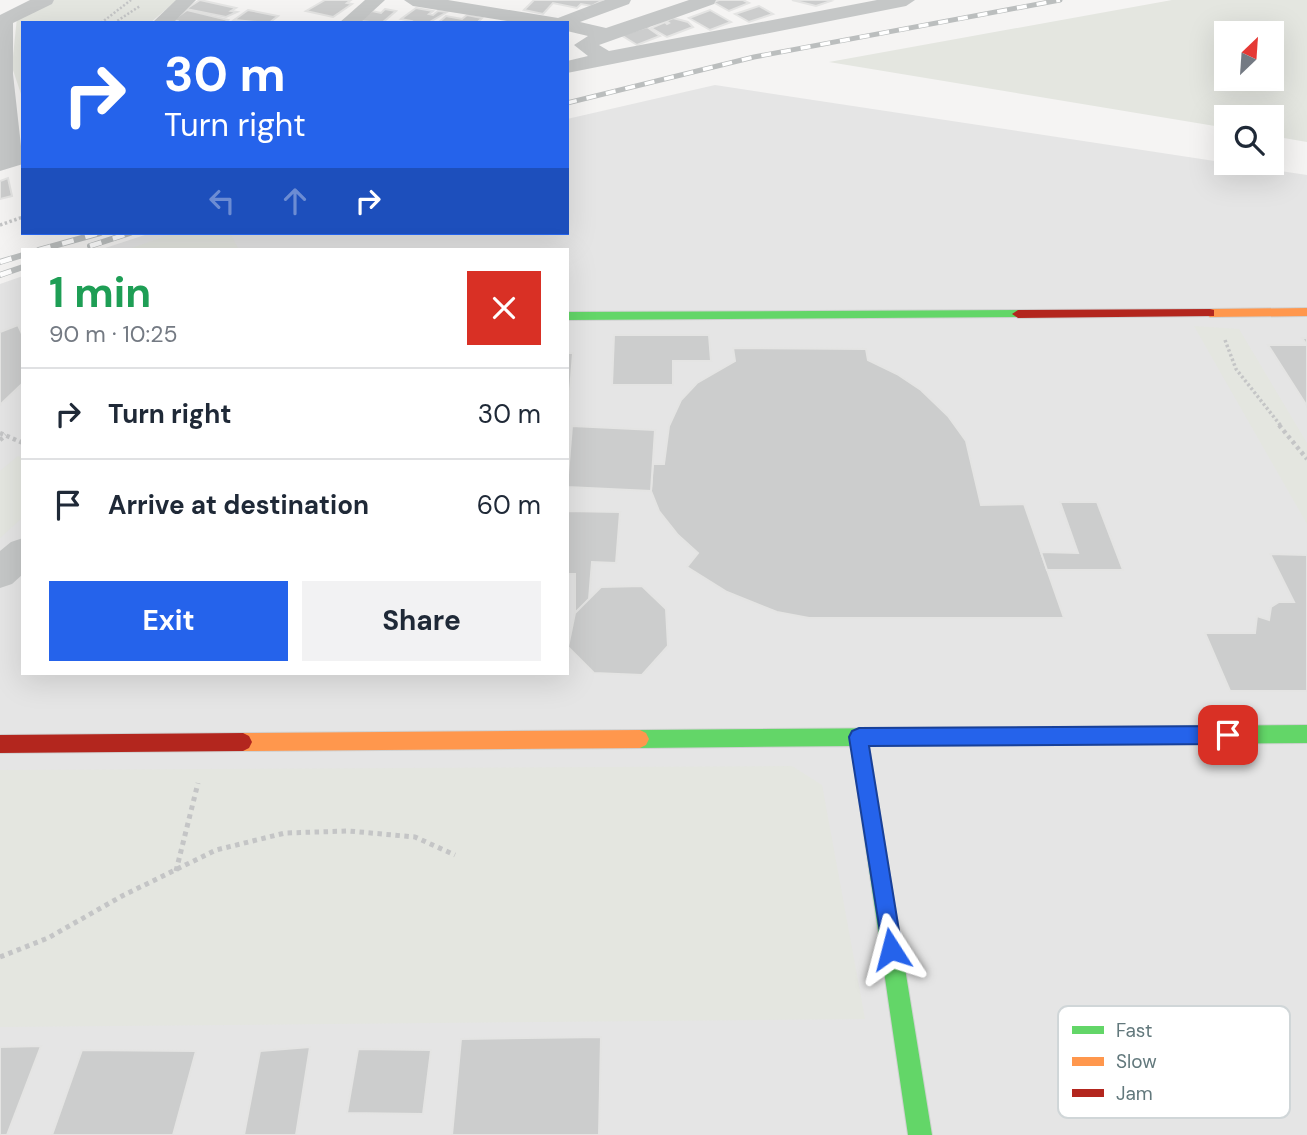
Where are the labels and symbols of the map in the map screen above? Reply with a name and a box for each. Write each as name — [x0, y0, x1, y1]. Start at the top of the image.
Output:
north arrow — [1214, 21, 1284, 91]
pin — [1198, 705, 1258, 765]
position arrow — [854, 912, 928, 986]
legend — [1058, 1006, 1290, 1118]
text: Fast — [1116, 1018, 1152, 1043]
text: Slow — [1116, 1049, 1157, 1074]
text: Jam — [1116, 1081, 1153, 1106]

